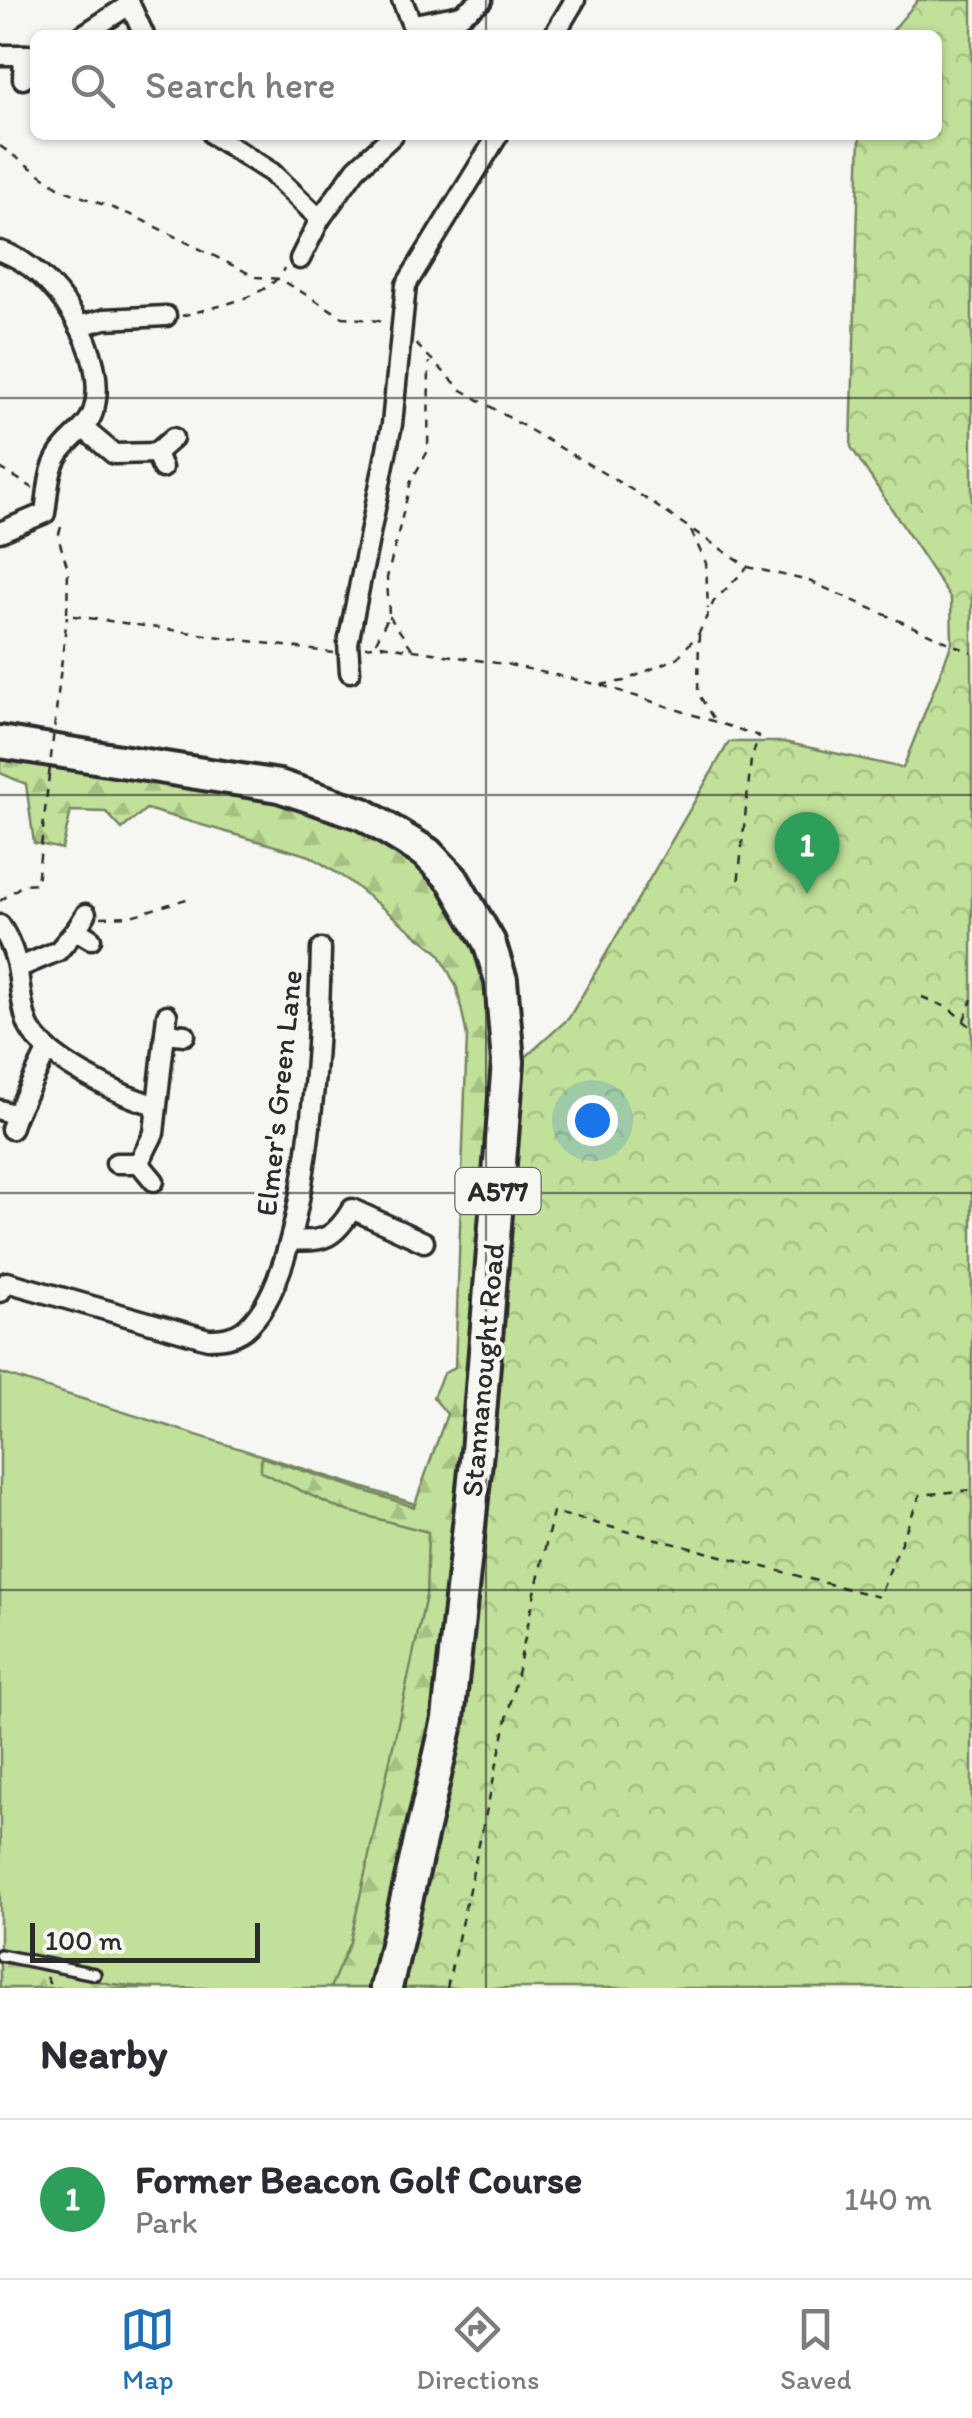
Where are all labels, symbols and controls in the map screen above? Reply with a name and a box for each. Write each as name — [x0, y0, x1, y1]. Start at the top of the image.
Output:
search box — [30, 30, 942, 140]
icon: search — [65, 58, 120, 113]
text: Search here — [145, 62, 336, 108]
pin: 1 — [774, 812, 840, 894]
street label: Elmer's Green Lane — [247, 968, 310, 1218]
your location — [567, 1095, 618, 1146]
road number: A577 — [456, 1168, 540, 1214]
street label: Stannanought Road — [453, 1242, 512, 1498]
scale bar — [30, 1918, 260, 1962]
text: 100 m — [45, 1923, 122, 1957]
text: Nearby — [40, 2028, 167, 2079]
text: Former Beacon Golf Course — [135, 2157, 582, 2203]
text: 1 — [65, 2180, 80, 2218]
text: 140 m — [844, 2180, 932, 2218]
text: Park — [135, 2203, 198, 2241]
tab: Map — [120, 2302, 175, 2396]
tab: Directions — [416, 2302, 539, 2396]
tab: Saved — [780, 2302, 852, 2396]

